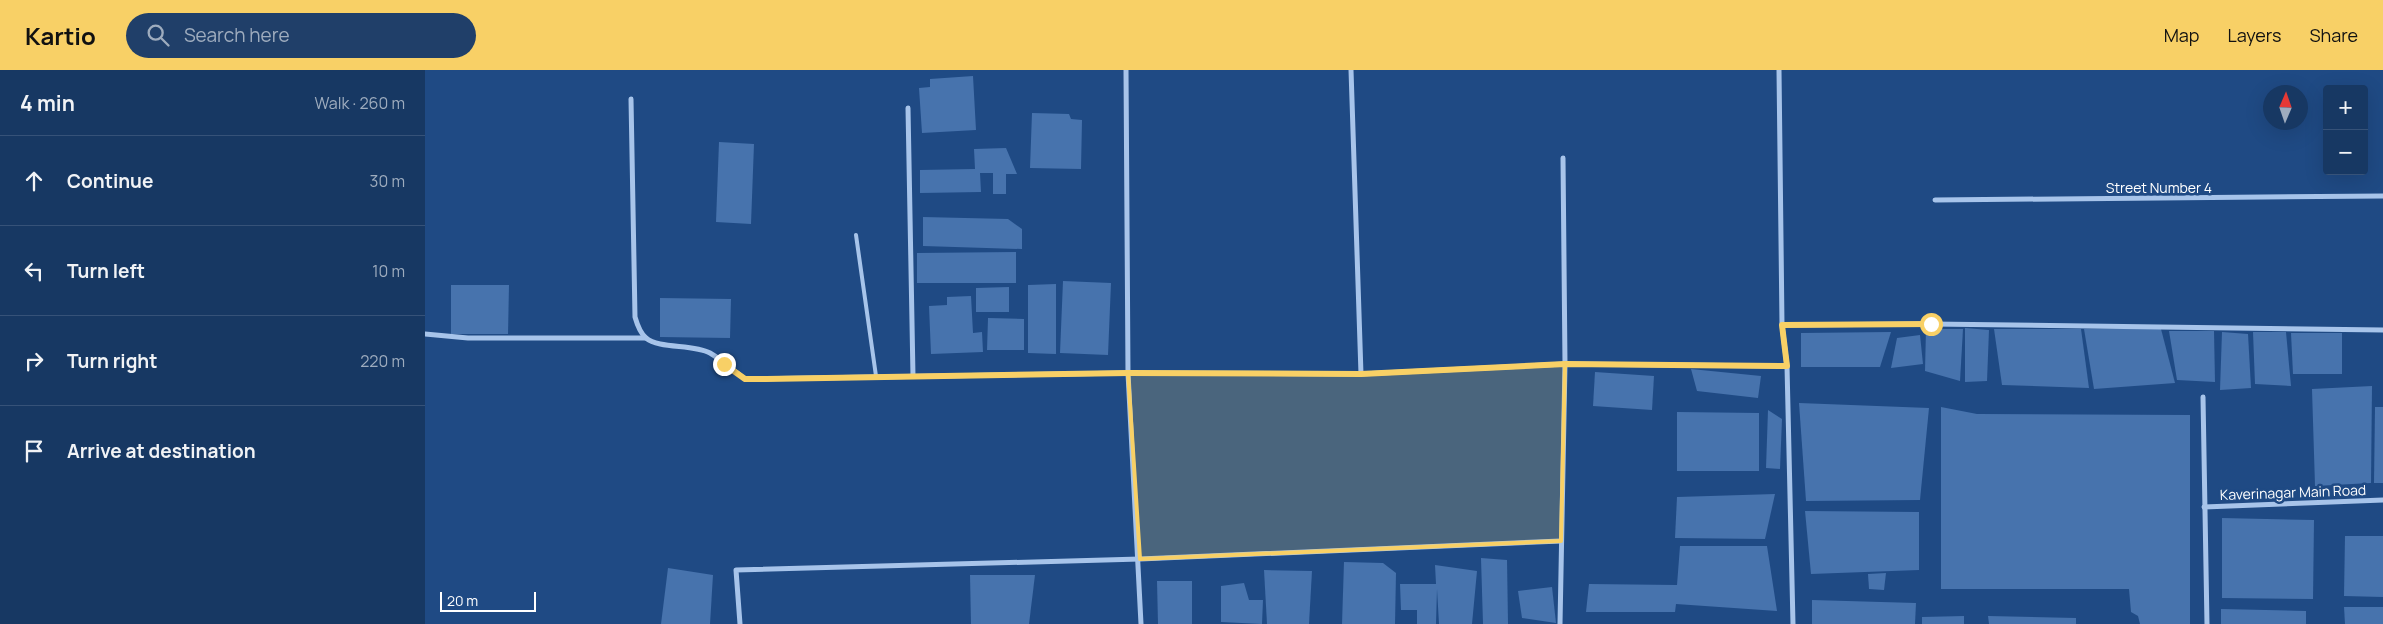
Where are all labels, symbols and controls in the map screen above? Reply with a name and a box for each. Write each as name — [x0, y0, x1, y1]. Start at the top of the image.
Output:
search box — [126, 13, 476, 58]
text: Kartio — [25, 19, 96, 52]
icon: search — [144, 21, 172, 49]
text: Search here — [184, 22, 290, 48]
text: Map — [2164, 23, 2199, 47]
text: Layers — [2227, 23, 2281, 47]
text: Share — [2309, 23, 2358, 47]
north arrow — [2263, 85, 2308, 130]
map controls — [2323, 85, 2368, 175]
button: + — [2323, 85, 2368, 130]
text: 4 min — [20, 89, 75, 117]
text: Walk · 260 m — [315, 92, 405, 114]
button: − — [2323, 130, 2368, 175]
icon: ahead — [20, 167, 48, 195]
text: Continue — [67, 168, 153, 194]
text: 30 m — [370, 170, 405, 192]
street label: Street Number 4 — [2106, 178, 2212, 197]
icon: left — [20, 257, 48, 285]
text: Turn left — [67, 258, 145, 284]
text: 10 m — [372, 260, 405, 282]
route start — [1920, 313, 1943, 336]
icon: right — [20, 347, 48, 375]
text: Turn right — [67, 348, 157, 374]
text: 220 m — [360, 350, 405, 372]
route end — [713, 353, 736, 376]
icon: arrive — [20, 437, 48, 465]
text: Arrive at destination — [67, 438, 256, 464]
street label: Kaverinagar Main Road — [2220, 480, 2366, 504]
scale bar — [440, 589, 536, 612]
text: 20 m — [447, 591, 478, 610]

